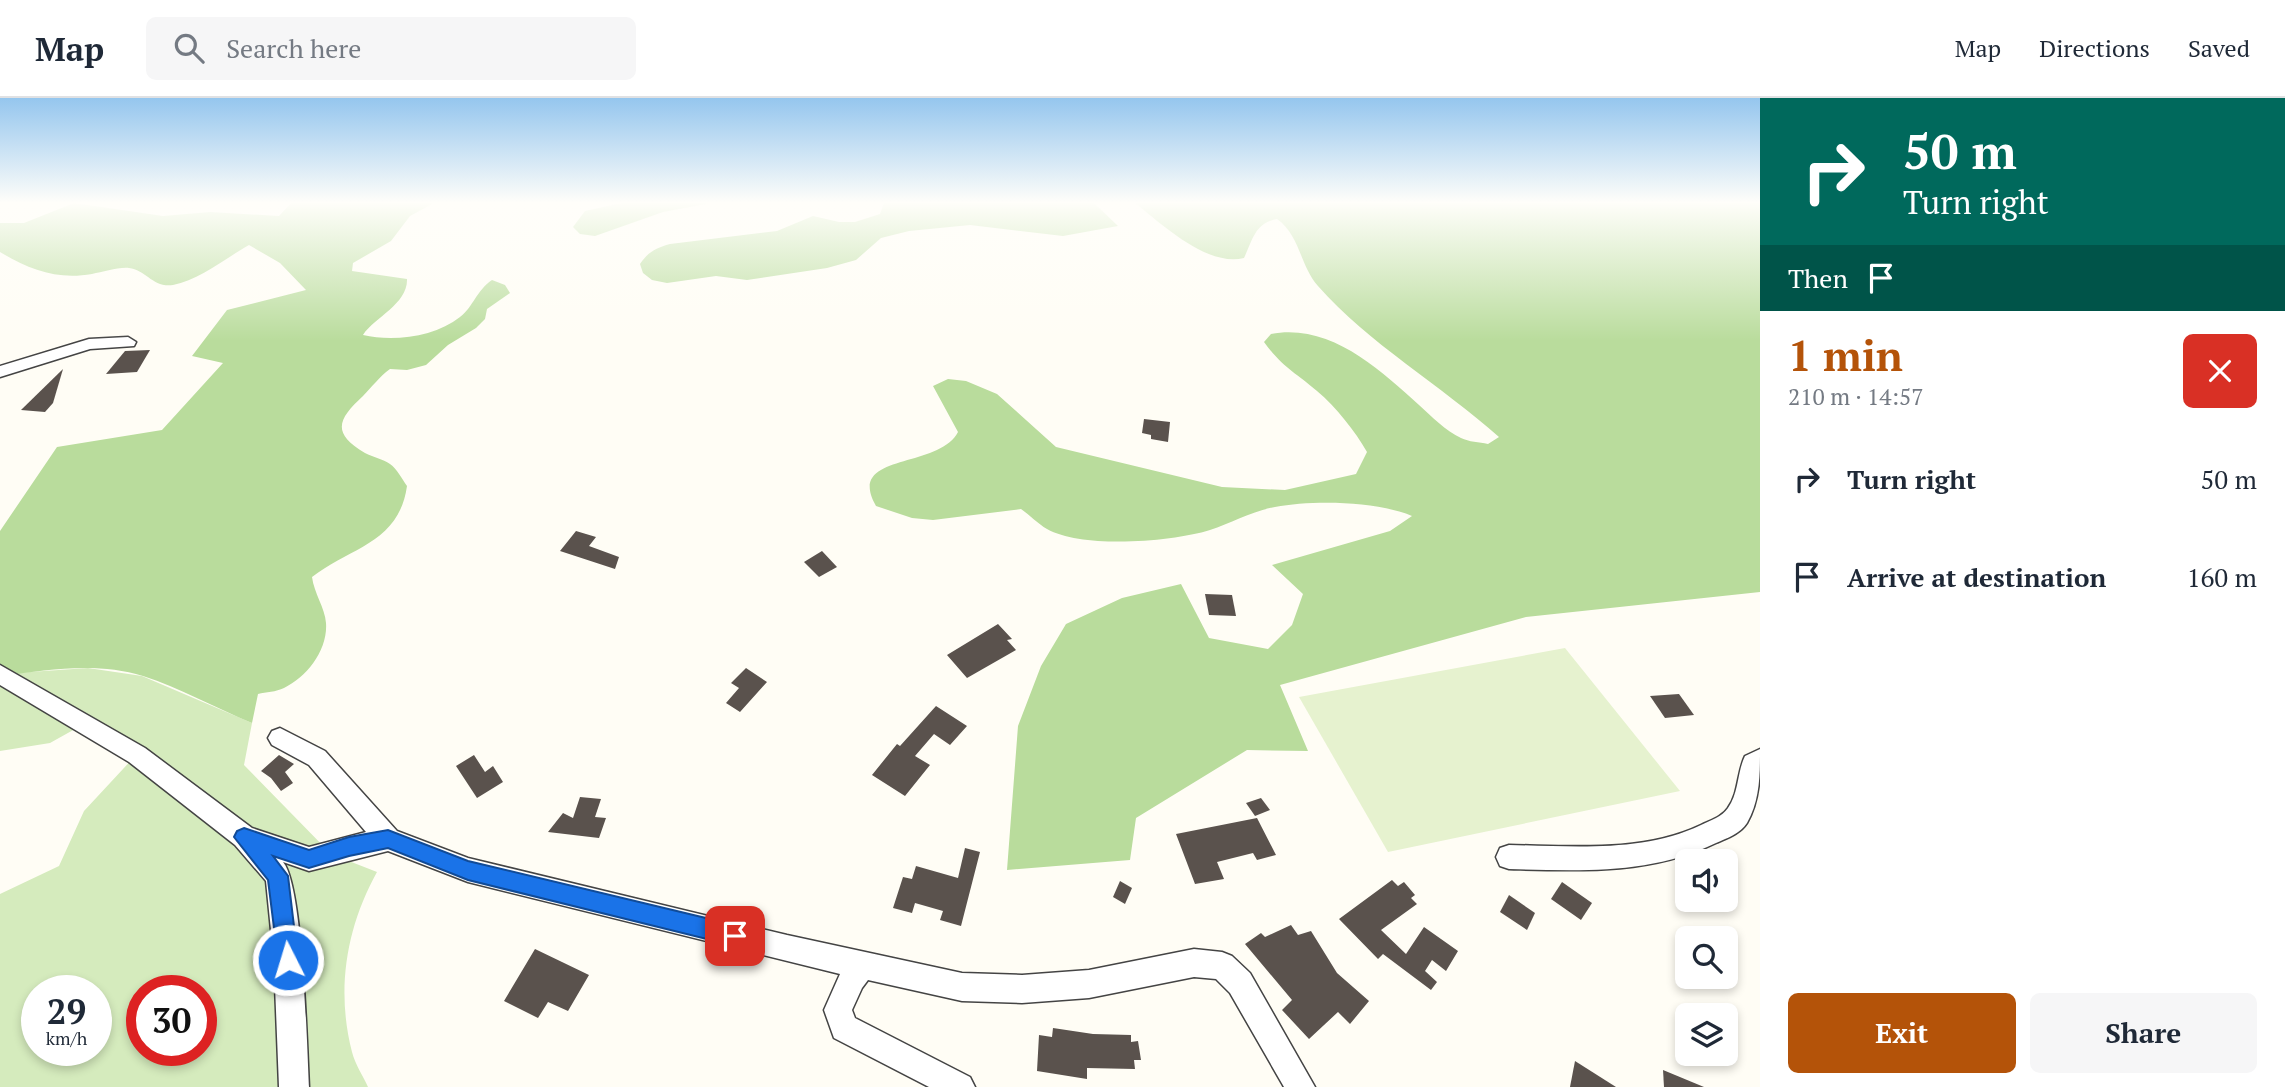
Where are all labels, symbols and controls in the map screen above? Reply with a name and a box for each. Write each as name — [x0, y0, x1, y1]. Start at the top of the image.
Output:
search box — [146, 17, 636, 80]
text: Map — [35, 27, 104, 70]
icon: search — [170, 29, 208, 67]
text: Search here — [226, 31, 361, 65]
text: Map — [1955, 32, 2001, 64]
text: Directions — [2039, 32, 2150, 64]
text: Saved — [2188, 32, 2250, 64]
text: 50 m — [1903, 118, 2017, 183]
icon: right — [1788, 126, 1879, 217]
text: Turn right — [1903, 181, 2049, 223]
icon: arrive — [1862, 259, 1900, 297]
text: Then — [1788, 261, 1848, 295]
text: 1 min — [1788, 327, 1903, 383]
button: close — [2183, 334, 2257, 408]
text: 210 m · 14:57 — [1788, 381, 1923, 412]
icon: right — [1788, 460, 1826, 498]
text: Turn right — [1847, 462, 1976, 496]
text: 50 m — [2201, 462, 2257, 496]
icon: arrive — [1788, 558, 1826, 596]
text: Arrive at destination — [1847, 560, 2106, 594]
text: 160 m — [2187, 560, 2257, 594]
map controls — [1675, 849, 1738, 1066]
button: sound — [1675, 849, 1738, 912]
pin — [705, 906, 765, 966]
icon: arrive — [716, 917, 754, 955]
position arrow — [251, 923, 325, 997]
button: search — [1675, 926, 1738, 989]
speed limit sign: 30 — [126, 975, 217, 1066]
text: 29 — [47, 988, 86, 1034]
button: Exit — [1788, 993, 2016, 1073]
button: Share — [2030, 993, 2257, 1073]
button: layers — [1675, 1003, 1738, 1066]
text: km/h — [46, 1026, 87, 1050]

